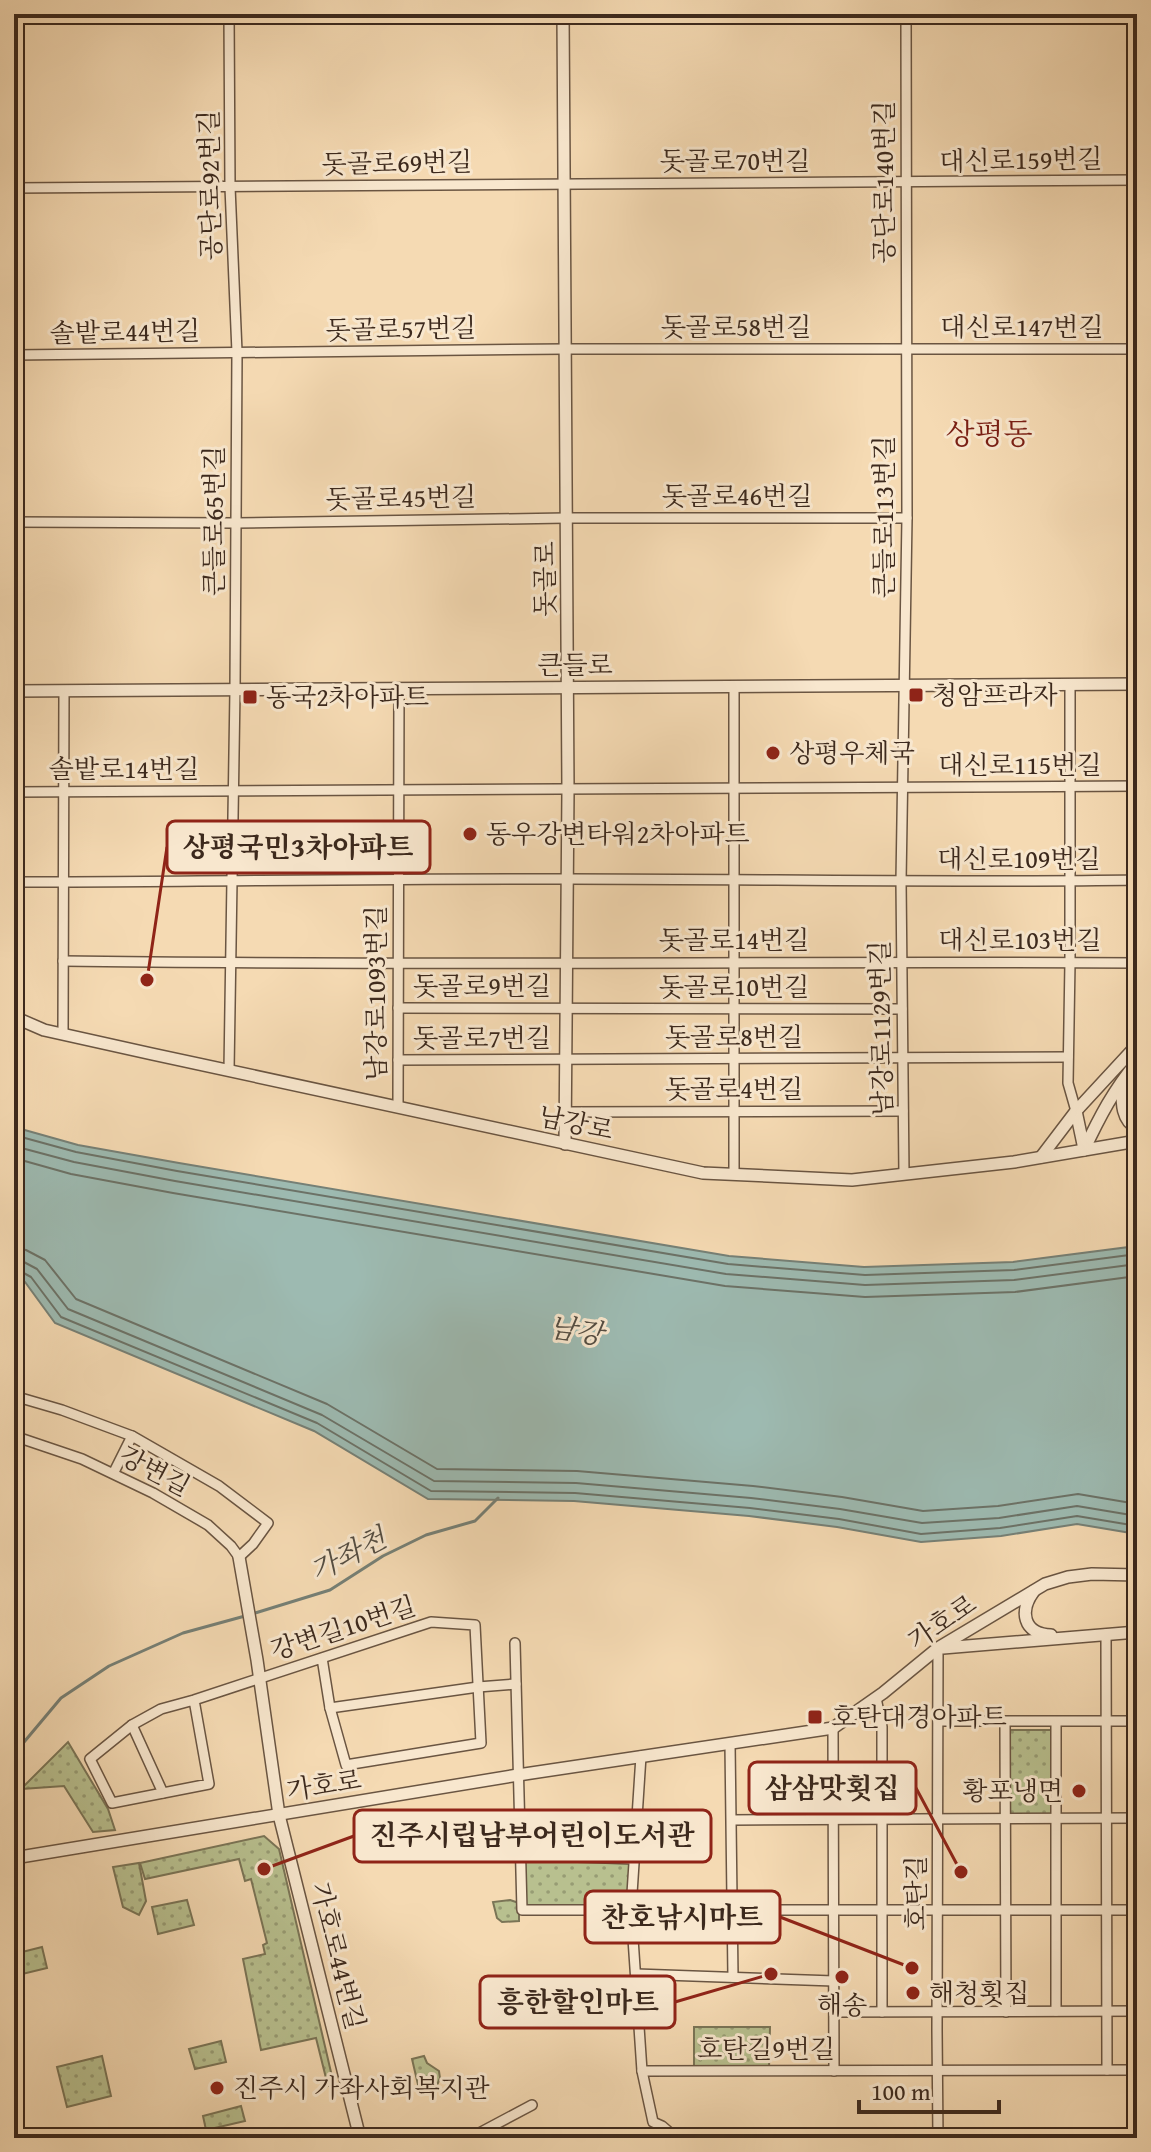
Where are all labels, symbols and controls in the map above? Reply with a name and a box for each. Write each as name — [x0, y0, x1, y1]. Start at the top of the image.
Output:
street label: 공단로140번길 — [864, 100, 903, 264]
street label: 공단로92번길 — [189, 109, 230, 261]
street label: 대신로159번길 — [939, 139, 1103, 180]
street label: 돗골로70번길 — [660, 141, 810, 180]
street label: 돗골로69번길 — [321, 142, 473, 183]
street label: 돗골로58번길 — [661, 307, 811, 346]
street label: 대신로147번길 — [940, 307, 1104, 346]
street label: 돗골로57번길 — [325, 308, 477, 349]
street label: 솔밭로44번길 — [49, 311, 201, 352]
district label: 상평동 — [946, 411, 1032, 455]
street label: 큰들로113번길 — [864, 435, 903, 599]
street label: 큰들로65번길 — [194, 446, 233, 596]
street label: 돗골로46번길 — [662, 476, 812, 515]
street label: 돗골로45번길 — [325, 477, 477, 518]
street label: 돗골로 — [525, 541, 564, 617]
street label: 큰들로 — [537, 645, 613, 684]
place label: 청암프라자 — [932, 675, 1058, 714]
place label: 동국2차아파트 — [266, 677, 429, 716]
marker: 청암프라자 — [907, 686, 925, 704]
marker: 동국2차아파트 — [241, 688, 259, 706]
place label: 상평우체국 — [789, 733, 915, 772]
marker: 상평우체국 — [764, 744, 782, 762]
street label: 대신로115번길 — [938, 745, 1102, 784]
street label: 솔밭로14번길 — [49, 749, 199, 788]
place label: 동우강변타워2차아파트 — [486, 814, 750, 853]
callout: 상평국민3차아파트 — [167, 821, 430, 873]
marker: 동우강변타워2차아파트 — [461, 825, 479, 843]
text: 상평국민3차아파트 — [183, 826, 413, 867]
street label: 대신로109번길 — [937, 839, 1101, 878]
street label: 남강로1093번길 — [356, 905, 395, 1081]
street label: 돗골로14번길 — [659, 920, 809, 959]
street label: 대신로103번길 — [938, 920, 1102, 959]
street label: 남강로1129번길 — [859, 940, 902, 1116]
street label: 돗골로9번길 — [413, 966, 551, 1005]
street label: 돗골로10번길 — [659, 967, 809, 1006]
street label: 돗골로8번길 — [665, 1017, 803, 1056]
street label: 돗골로7번길 — [413, 1018, 551, 1057]
street label: 돗골로4번길 — [665, 1069, 803, 1108]
street label: 남강로 — [535, 1096, 617, 1149]
water label: 남강 — [546, 1305, 610, 1355]
street label: 강변길 — [113, 1436, 198, 1505]
water label: 가좌천 — [302, 1516, 395, 1590]
street label: 가호로 — [900, 1584, 984, 1659]
street label: 강변길10번길 — [265, 1586, 420, 1669]
place label: 호탄대경아파트 — [831, 1697, 1007, 1736]
marker: 호탄대경아파트 — [806, 1708, 824, 1726]
street label: 가호로 — [284, 1759, 364, 1810]
callout: 삼삼맛횟집 — [749, 1762, 916, 1814]
text: 삼삼맛횟집 — [764, 1767, 900, 1808]
place label: 황포냉면 — [963, 1771, 1063, 1810]
marker: 황포냉면 — [1070, 1782, 1088, 1800]
callout: 진주시립남부어린이도서관 — [354, 1810, 711, 1862]
text: 진주시립남부어린이도서관 — [370, 1814, 695, 1855]
street label: 호탄길 — [896, 1855, 935, 1931]
street label: 가호로44번길 — [301, 1878, 376, 2034]
callout: 찬호낚시마트 — [585, 1891, 780, 1943]
text: 찬호낚시마트 — [601, 1896, 763, 1937]
marker: 해송 — [833, 1968, 851, 1986]
place label: 해청횟집 — [929, 1973, 1029, 2012]
callout: 흥한할인마트 — [480, 1976, 675, 2028]
text: 흥한할인마트 — [497, 1981, 659, 2022]
marker: 해청횟집 — [904, 1984, 922, 2002]
place label: 해송 — [817, 1985, 867, 2024]
street label: 호탄길9번길 — [697, 2029, 835, 2068]
scale bar — [859, 2064, 999, 2114]
place label: 진주시 가좌사회복지관 — [233, 2068, 490, 2107]
text: 100 m — [871, 2074, 931, 2109]
marker: 진주시 가좌사회복지관 — [208, 2079, 226, 2097]

